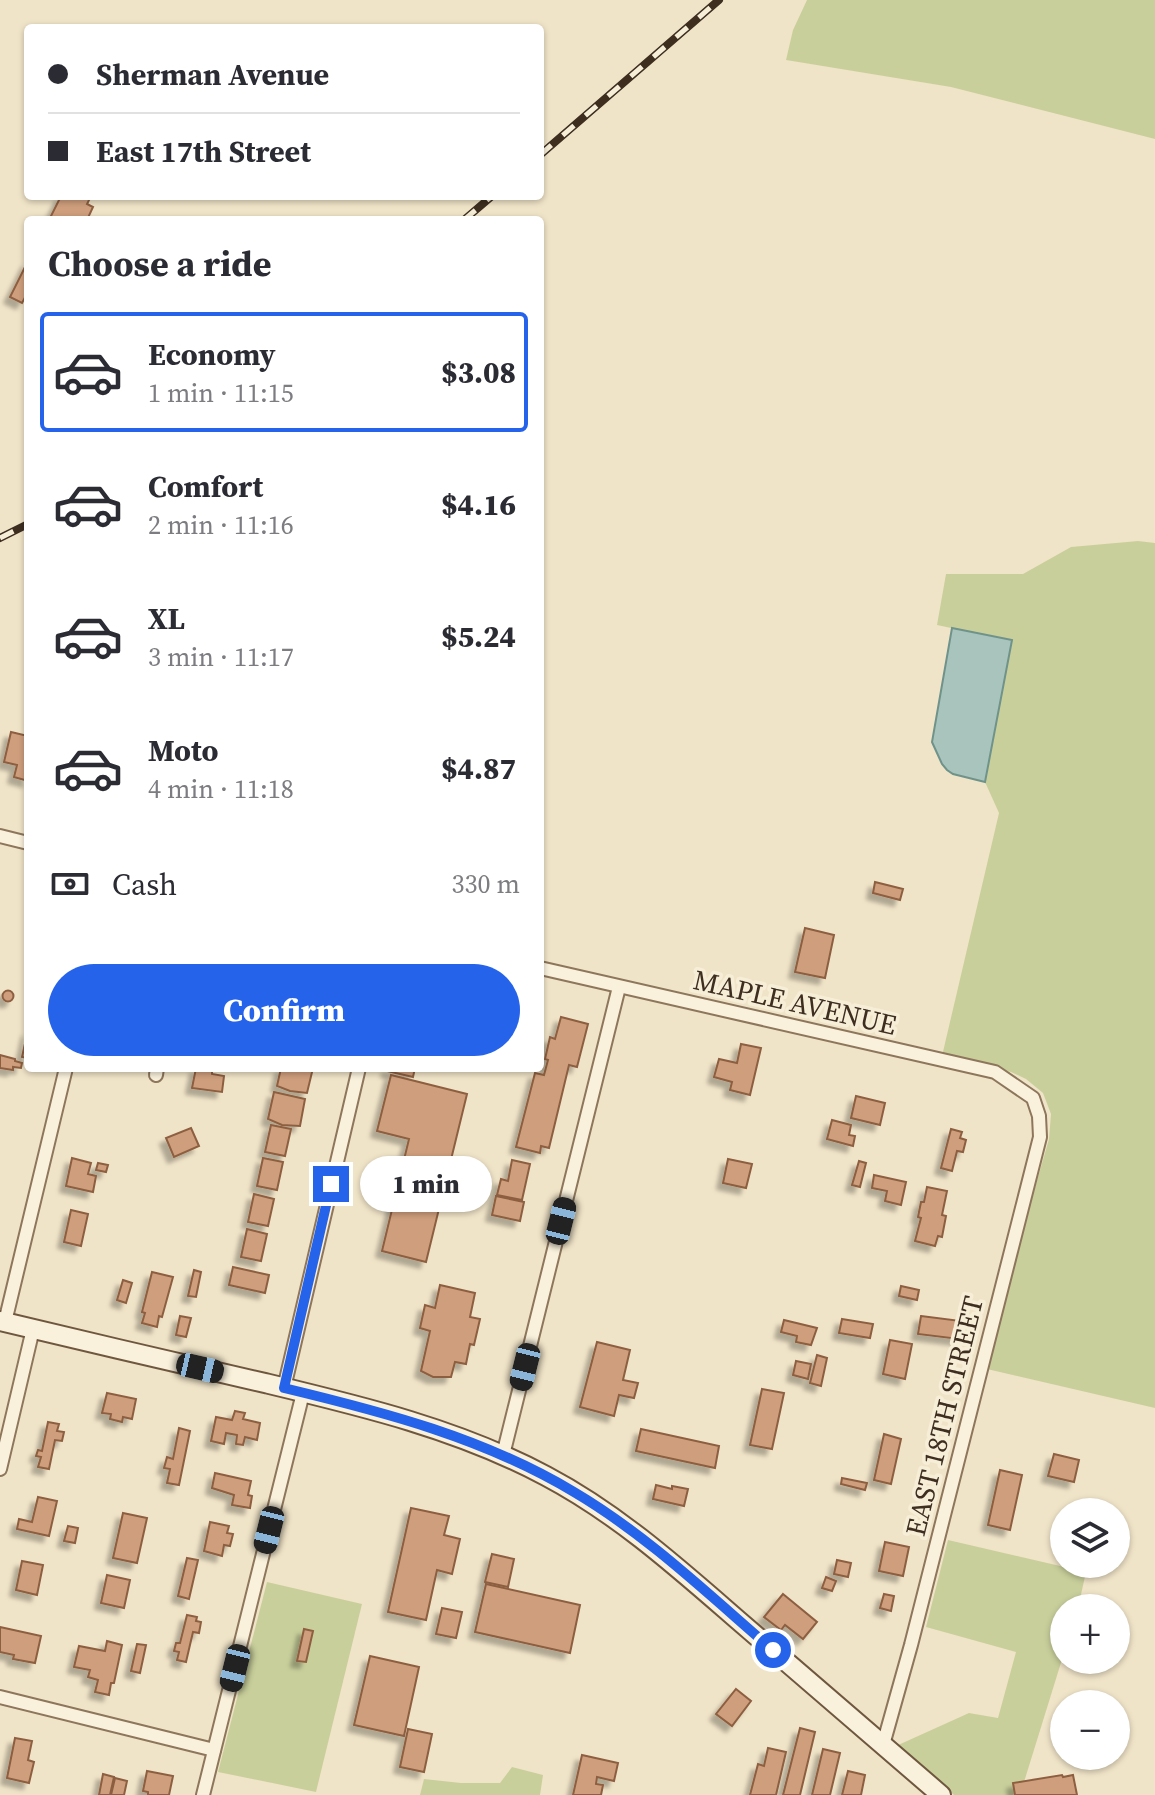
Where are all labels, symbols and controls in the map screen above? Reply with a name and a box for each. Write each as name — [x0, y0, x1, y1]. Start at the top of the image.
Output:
text: Sherman Avenue — [96, 54, 329, 95]
text: East 17th Street — [96, 131, 311, 172]
text: Choose a ride — [48, 239, 271, 288]
text: Economy — [148, 334, 276, 375]
icon: car — [52, 336, 124, 408]
text: $3.08 — [441, 352, 516, 393]
text: 1 min · 11:15 — [148, 375, 294, 411]
text: Comfort — [148, 466, 263, 507]
icon: car — [52, 468, 124, 540]
text: $4.16 — [441, 484, 516, 525]
text: 2 min · 11:16 — [148, 507, 294, 543]
text: XL — [148, 598, 185, 639]
icon: car — [52, 600, 124, 672]
text: $5.24 — [441, 616, 516, 657]
text: 3 min · 11:17 — [148, 639, 294, 675]
text: Moto — [148, 730, 219, 771]
icon: car — [52, 732, 124, 804]
text: $4.87 — [441, 748, 516, 789]
text: 4 min · 11:18 — [148, 771, 294, 807]
icon: cash — [48, 862, 92, 906]
text: Cash — [112, 864, 177, 905]
text: 330 m — [452, 866, 520, 902]
street label: MAPLE AVENUE — [690, 960, 900, 1044]
button: Confirm — [48, 964, 520, 1056]
callout: 1 min — [359, 1156, 491, 1212]
route end — [313, 1166, 349, 1202]
text: 1 min — [392, 1166, 460, 1202]
car — [544, 1195, 578, 1247]
street label: EAST 18TH STREET — [896, 1292, 992, 1540]
car — [508, 1341, 542, 1393]
car — [174, 1351, 226, 1385]
map controls — [1050, 1498, 1130, 1770]
button: layers — [1050, 1498, 1130, 1578]
car — [252, 1504, 286, 1556]
button: + — [1050, 1594, 1130, 1674]
route start — [755, 1632, 791, 1668]
car — [218, 1642, 252, 1694]
button: − — [1050, 1690, 1130, 1770]

